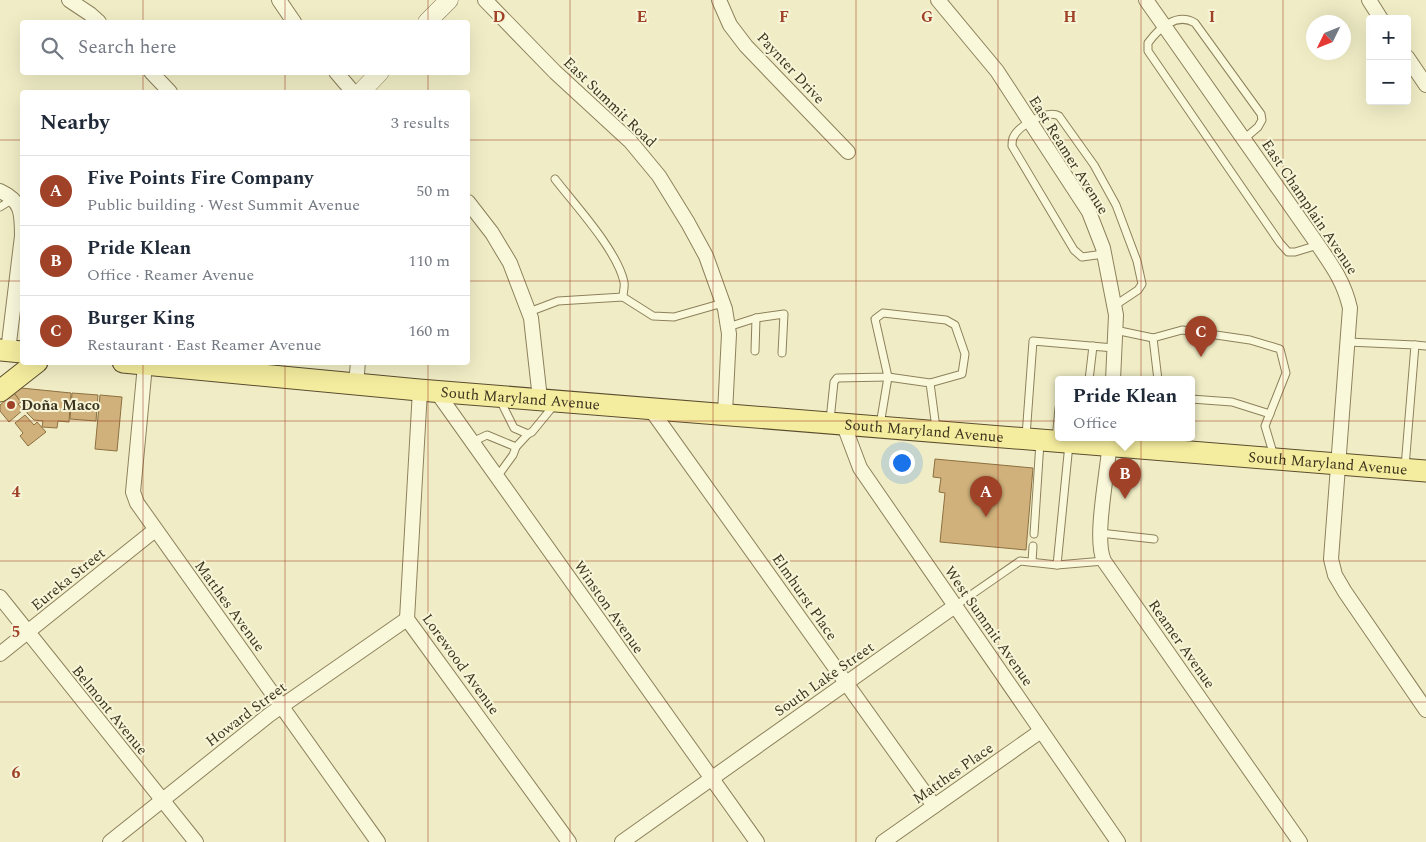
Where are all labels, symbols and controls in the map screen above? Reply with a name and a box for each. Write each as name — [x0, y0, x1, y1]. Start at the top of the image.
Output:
text: D — [493, 5, 506, 29]
text: E — [637, 5, 647, 29]
text: F — [779, 5, 789, 29]
text: G — [921, 5, 933, 29]
text: H — [1063, 5, 1077, 29]
text: I — [1209, 5, 1215, 29]
north arrow — [1306, 15, 1351, 60]
map controls — [1366, 15, 1411, 105]
button: + — [1366, 15, 1411, 60]
search box — [20, 20, 470, 75]
street label: Paynter Drive — [751, 27, 830, 110]
text: Search here — [78, 33, 177, 62]
icon: search — [38, 34, 66, 62]
street label: East Summit Road — [558, 52, 662, 153]
button: − — [1366, 60, 1411, 105]
street label: East Reamer Avenue — [1023, 91, 1114, 219]
text: Nearby — [40, 107, 110, 139]
text: 3 results — [391, 111, 450, 135]
street label: East Champlain Avenue — [1256, 135, 1364, 280]
text: Five Points Fire Company — [87, 164, 313, 193]
text: A — [50, 179, 62, 203]
text: 50 m — [416, 179, 450, 203]
text: Public building · West Summit Avenue — [87, 193, 360, 217]
text: Pride Klean — [87, 234, 191, 263]
text: B — [50, 249, 62, 273]
text: 110 m — [408, 249, 450, 273]
text: Office · Reamer Avenue — [87, 263, 254, 287]
text: Burger King — [87, 304, 195, 333]
pin: C — [1185, 316, 1217, 357]
text: C — [50, 319, 62, 343]
text: 160 m — [408, 319, 450, 343]
text: Restaurant · East Reamer Avenue — [87, 333, 321, 357]
popup — [1055, 376, 1195, 441]
street label: South Maryland Avenue — [440, 381, 601, 417]
text: Pride Klean — [1073, 382, 1177, 411]
place label: Doña Maco — [21, 394, 100, 417]
marker: Doña Maco — [5, 399, 17, 411]
text: Office — [1073, 411, 1117, 435]
street label: South Maryland Avenue — [843, 413, 1005, 449]
street label: South Maryland Avenue — [1247, 446, 1408, 481]
your location — [889, 450, 915, 476]
pin: B — [1109, 458, 1141, 499]
pin: A — [970, 476, 1002, 517]
text: 4 — [12, 480, 21, 504]
street label: Eureka Street — [26, 542, 111, 617]
street label: Elmhurst Place — [766, 549, 843, 645]
street label: Matthes Avenue — [189, 556, 271, 657]
street label: Winston Avenue — [568, 556, 649, 659]
street label: West Summit Avenue — [938, 561, 1039, 691]
street label: Reamer Avenue — [1142, 595, 1221, 693]
street label: Lorewood Avenue — [416, 609, 505, 720]
text: 5 — [12, 620, 20, 644]
street label: South Lake Street — [769, 636, 879, 723]
street label: Belmont Avenue — [66, 660, 153, 760]
street label: Howard Street — [201, 676, 292, 753]
street label: Matthes Place — [908, 737, 999, 810]
text: 6 — [12, 761, 21, 785]

